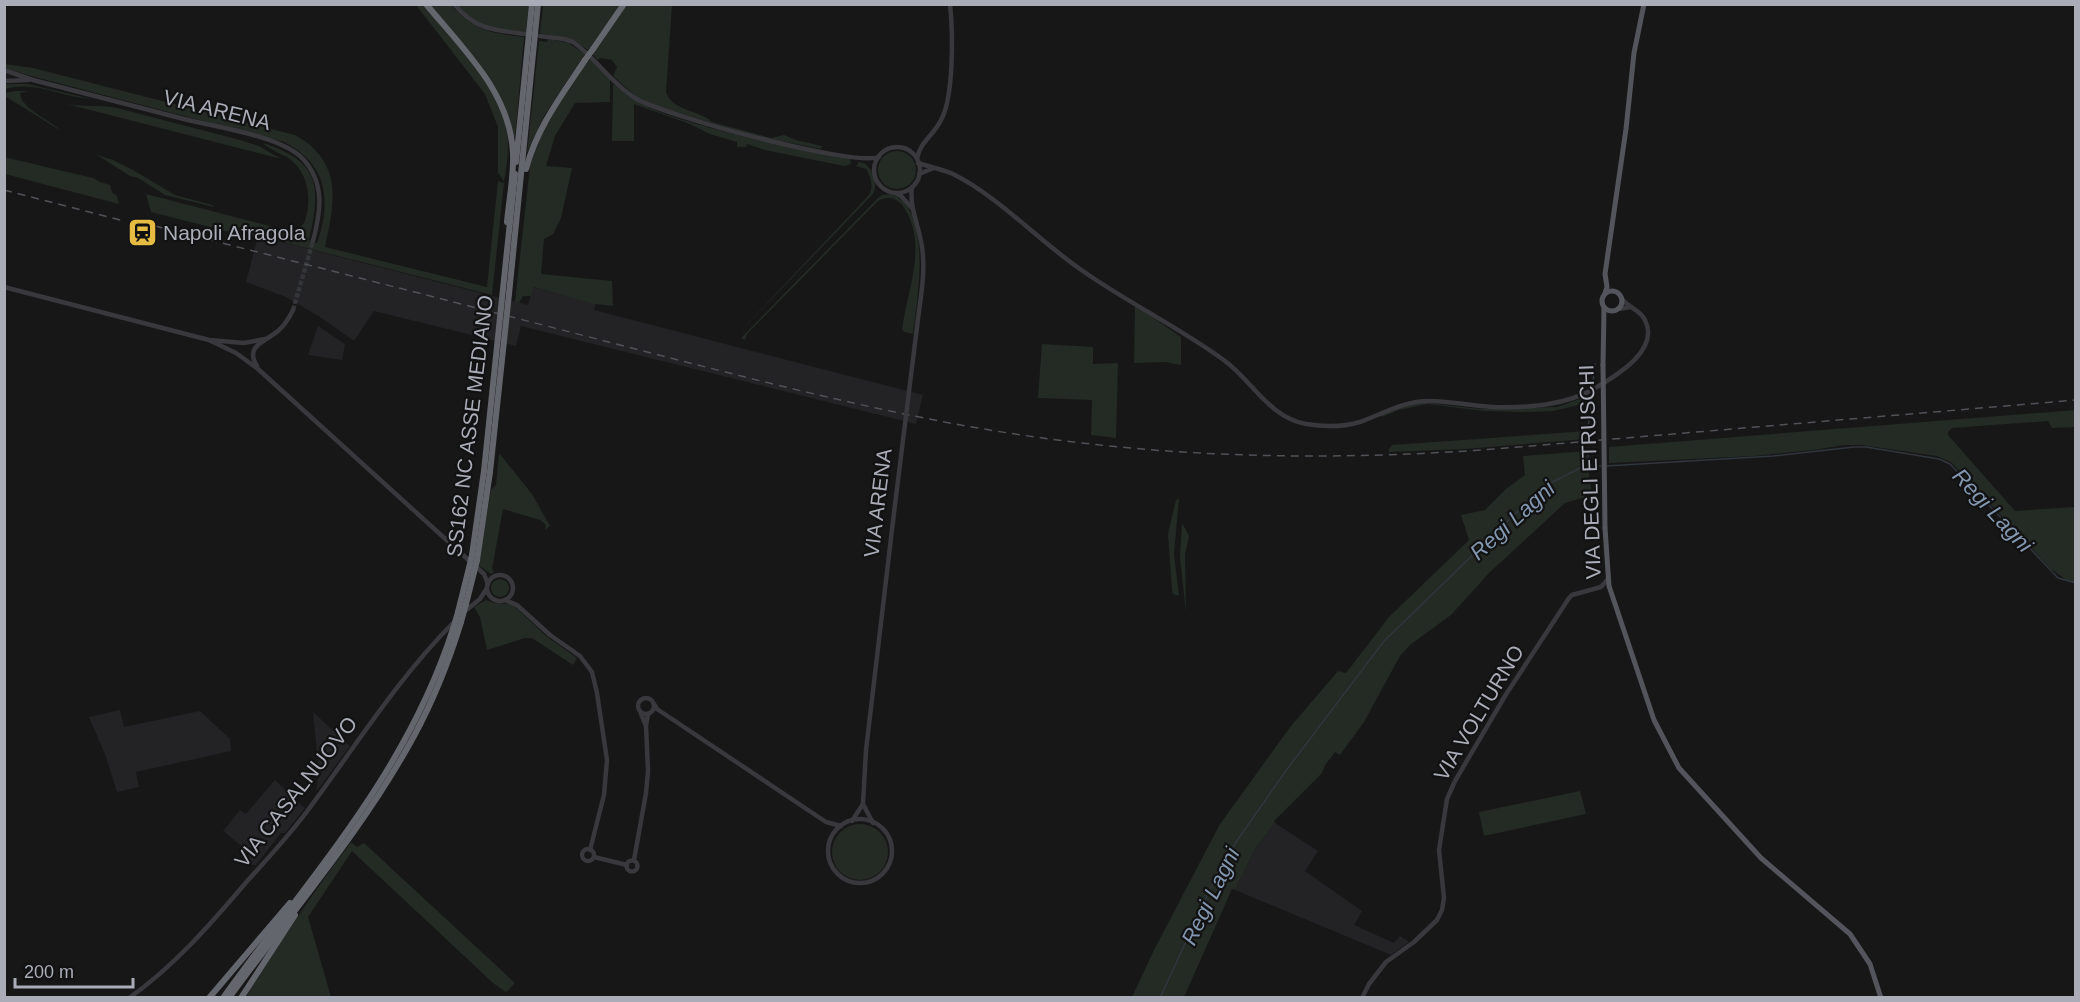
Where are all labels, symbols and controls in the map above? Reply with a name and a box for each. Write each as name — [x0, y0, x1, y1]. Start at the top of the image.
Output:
street label: VIA ARENA — [161, 85, 273, 134]
station icon: Napoli Afragola — [126, 217, 158, 249]
place label: Napoli Afragola — [163, 221, 306, 244]
street label: SS162 NC ASSE MEDIANO — [442, 294, 497, 558]
street label: VIA DEGLI ETRUSCHI — [1574, 364, 1605, 580]
street label: VIA ARENA — [859, 447, 896, 559]
water label: Regi Lagni — [1948, 463, 2038, 558]
water label: Regi Lagni — [1465, 475, 1561, 565]
street label: VIA VOLTURNO — [1429, 641, 1528, 785]
street label: VIA CASALNUOVO — [230, 712, 361, 871]
water label: Regi Lagni — [1176, 842, 1245, 949]
scale bar — [15, 951, 134, 989]
text: 200 m — [24, 962, 74, 982]

